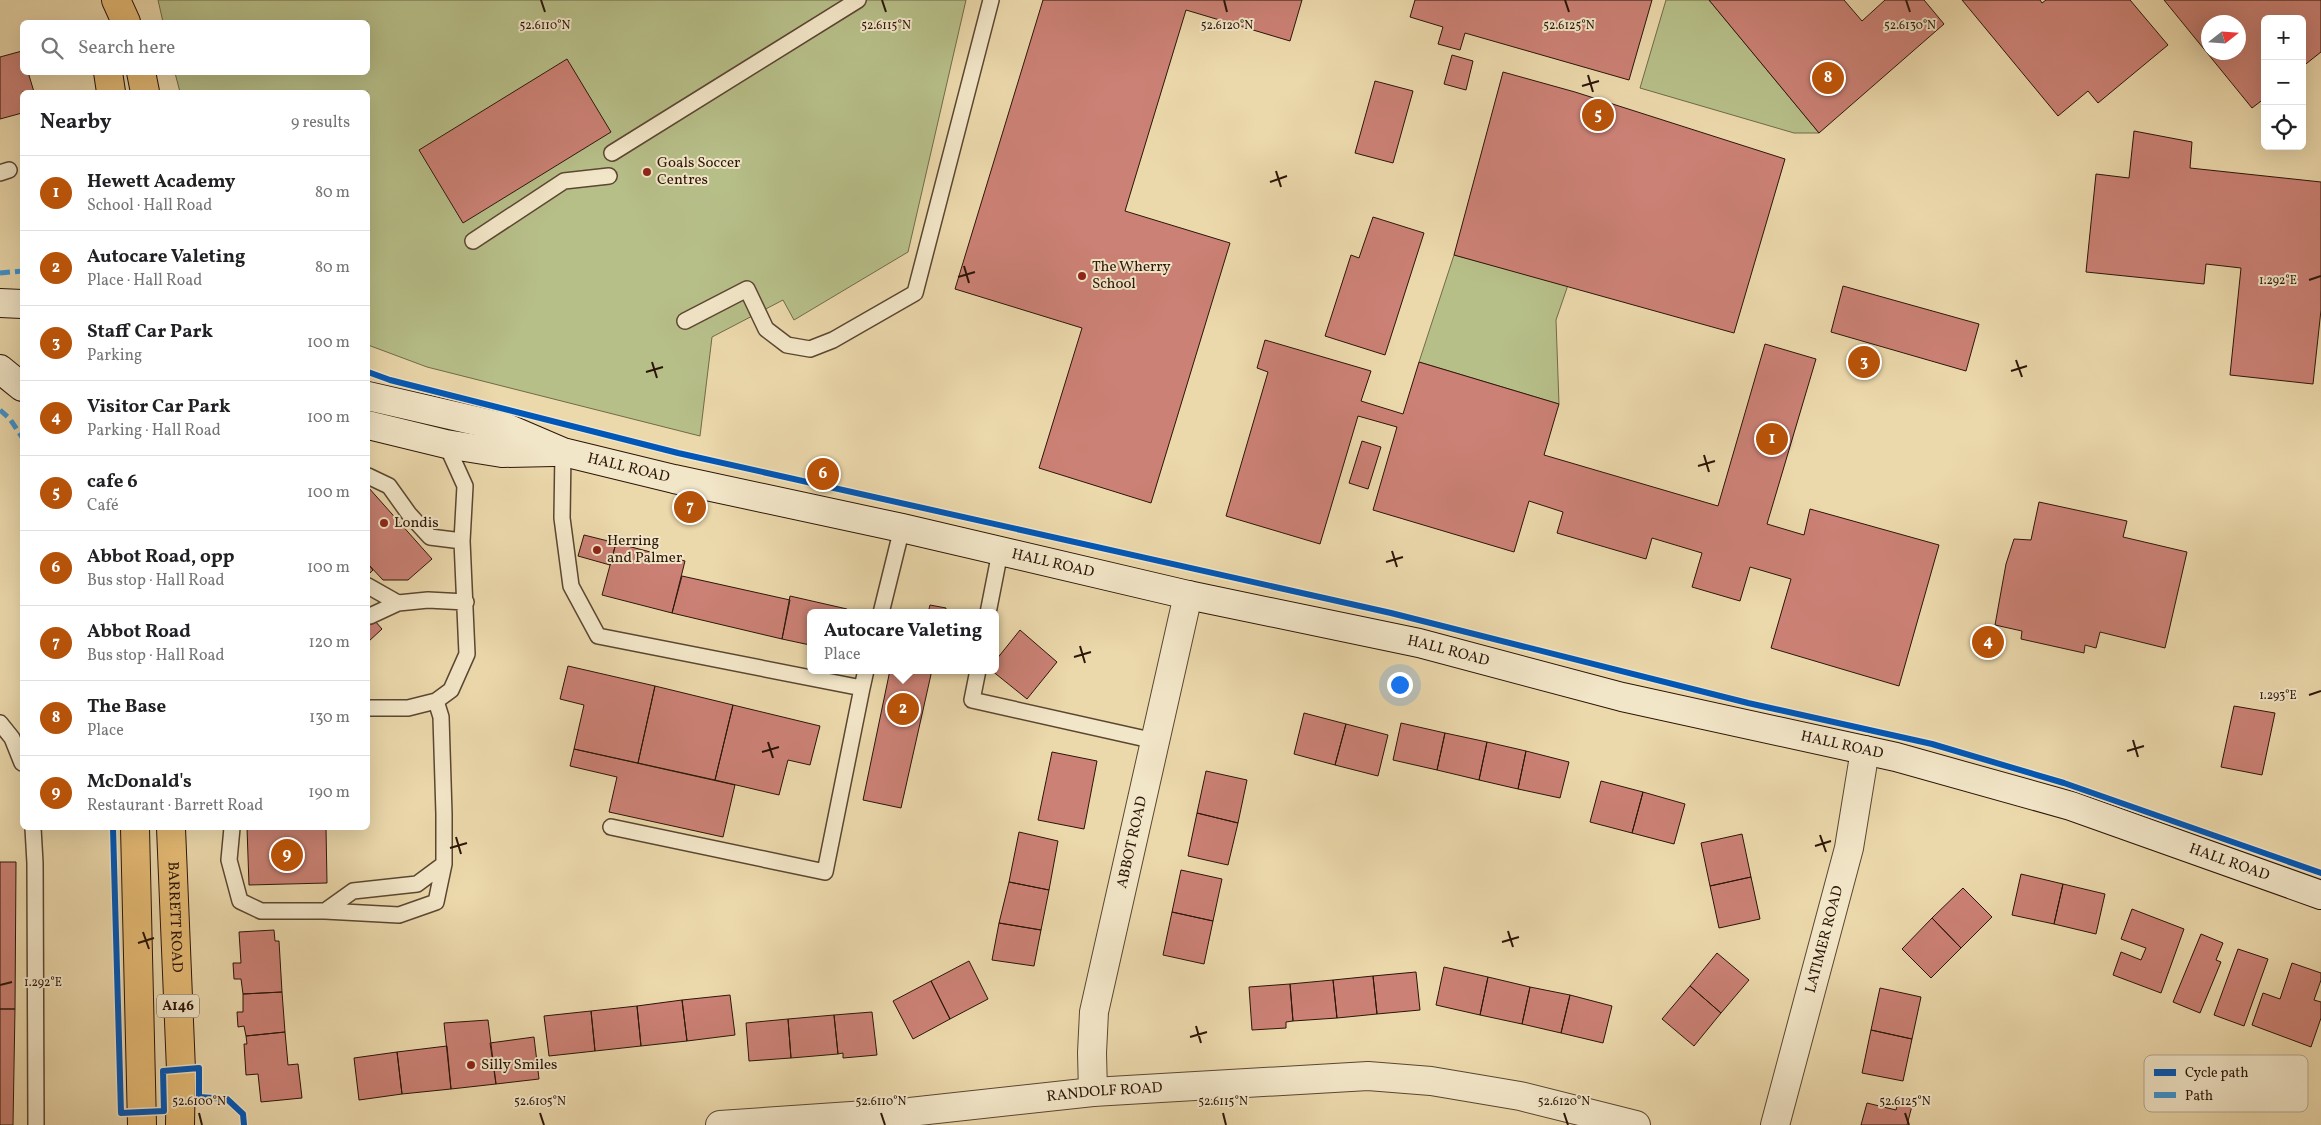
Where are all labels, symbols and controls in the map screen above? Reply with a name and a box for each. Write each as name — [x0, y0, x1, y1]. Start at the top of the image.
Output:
north arrow — [2201, 15, 2246, 60]
map controls — [2261, 15, 2306, 150]
button: + — [2261, 15, 2306, 60]
text: 52.6110°N — [520, 18, 570, 34]
text: 52.6115°N — [861, 18, 911, 34]
text: 52.6120°N — [1201, 18, 1253, 34]
text: 52.6125°N — [1543, 18, 1595, 34]
text: 52.6130°N — [1884, 18, 1936, 34]
search box — [20, 20, 370, 75]
icon: search — [38, 34, 66, 62]
text: Search here — [78, 35, 175, 61]
pin: 8 — [1812, 59, 1844, 97]
button: − — [2261, 60, 2306, 105]
pin: 5 — [1582, 96, 1614, 134]
button: locate — [2261, 105, 2306, 150]
text: Nearby — [40, 108, 111, 137]
text: 9 results — [291, 112, 350, 134]
place label: Goals Soccer Centres — [657, 153, 740, 191]
marker: Goals Soccer Centres — [641, 166, 653, 178]
text: Hewett Academy — [87, 169, 235, 195]
text: 1 — [53, 182, 59, 204]
text: 80 m — [315, 182, 350, 204]
text: School · Hall Road — [87, 195, 212, 217]
text: Autocare Valeting — [87, 244, 245, 270]
text: 2 — [52, 257, 60, 279]
text: 80 m — [315, 257, 350, 279]
place label: The Wherry School — [1092, 257, 1171, 295]
text: Place · Hall Road — [87, 270, 202, 292]
marker: The Wherry School — [1076, 270, 1088, 282]
text: 1.292°E — [2259, 273, 2297, 289]
text: Staff Car Park — [87, 319, 213, 345]
text: 3 — [52, 332, 60, 354]
text: 100 m — [307, 332, 350, 354]
pin: 3 — [1848, 343, 1880, 381]
text: Parking — [87, 345, 142, 367]
text: Visitor Car Park — [87, 394, 231, 420]
text: 4 — [51, 407, 61, 429]
text: 100 m — [307, 407, 350, 429]
text: Parking · Hall Road — [87, 420, 221, 442]
pin: 1 — [1756, 420, 1788, 458]
street label: HALL ROAD — [585, 448, 672, 488]
pin: 6 — [807, 455, 839, 493]
text: cafe 6 — [87, 469, 138, 495]
text: 5 — [52, 482, 60, 504]
text: 100 m — [307, 482, 350, 504]
pin: 7 — [674, 488, 706, 526]
text: Café — [87, 495, 118, 517]
place label: Londis — [394, 513, 439, 534]
marker: Londis — [378, 517, 390, 529]
place label: Herring and Palmer — [607, 531, 682, 569]
text: Abbot Road, opp — [87, 544, 235, 570]
marker: Herring and Palmer — [591, 544, 603, 556]
street label: HALL ROAD — [1010, 544, 1096, 583]
text: 6 — [52, 557, 60, 579]
text: 100 m — [307, 557, 350, 579]
text: Bus stop · Hall Road — [87, 570, 224, 592]
popup — [807, 609, 999, 674]
text: Autocare Valeting — [824, 618, 982, 644]
text: Abbot Road — [87, 619, 191, 645]
pin: 4 — [1972, 623, 2004, 661]
street label: HALL ROAD — [1405, 630, 1492, 672]
text: 7 — [52, 632, 60, 654]
text: 120 m — [308, 632, 350, 654]
text: Place — [824, 644, 861, 666]
text: Bus stop · Hall Road — [87, 645, 224, 667]
your location — [1387, 672, 1413, 698]
text: 1.293°E — [2259, 688, 2297, 704]
pin: 2 — [887, 690, 919, 728]
text: The Base — [87, 694, 166, 720]
text: 8 — [52, 707, 60, 729]
text: 130 m — [309, 707, 350, 729]
text: Place — [87, 720, 124, 742]
street label: HALL ROAD — [1799, 726, 1885, 764]
text: McDonald's — [87, 769, 192, 795]
text: 9 — [52, 782, 60, 804]
text: 190 m — [308, 782, 350, 804]
street label: ABBOT ROAD — [1112, 794, 1153, 890]
text: Restaurant · Barrett Road — [87, 795, 263, 817]
pin: 9 — [271, 836, 303, 874]
street label: HALL ROAD — [2186, 838, 2273, 886]
street label: BARRETT ROAD — [162, 861, 187, 973]
street label: LATIMER ROAD — [1800, 883, 1849, 996]
text: 1.292°E — [24, 975, 62, 991]
road number: A146 — [157, 994, 199, 1018]
place label: Silly Smiles — [481, 1055, 558, 1076]
legend — [2144, 1055, 2308, 1112]
marker: Silly Smiles — [465, 1059, 477, 1071]
text: Cycle path — [2185, 1064, 2249, 1083]
street label: RANDOLF ROAD — [1046, 1077, 1163, 1108]
text: Path — [2185, 1087, 2213, 1106]
text: 52.6100°N — [172, 1094, 226, 1110]
text: 52.6105°N — [514, 1094, 566, 1110]
text: 52.6110°N — [856, 1094, 906, 1110]
text: 52.6115°N — [1198, 1094, 1248, 1110]
text: 52.6120°N — [1538, 1094, 1590, 1110]
text: 52.6125°N — [1879, 1094, 1931, 1110]

